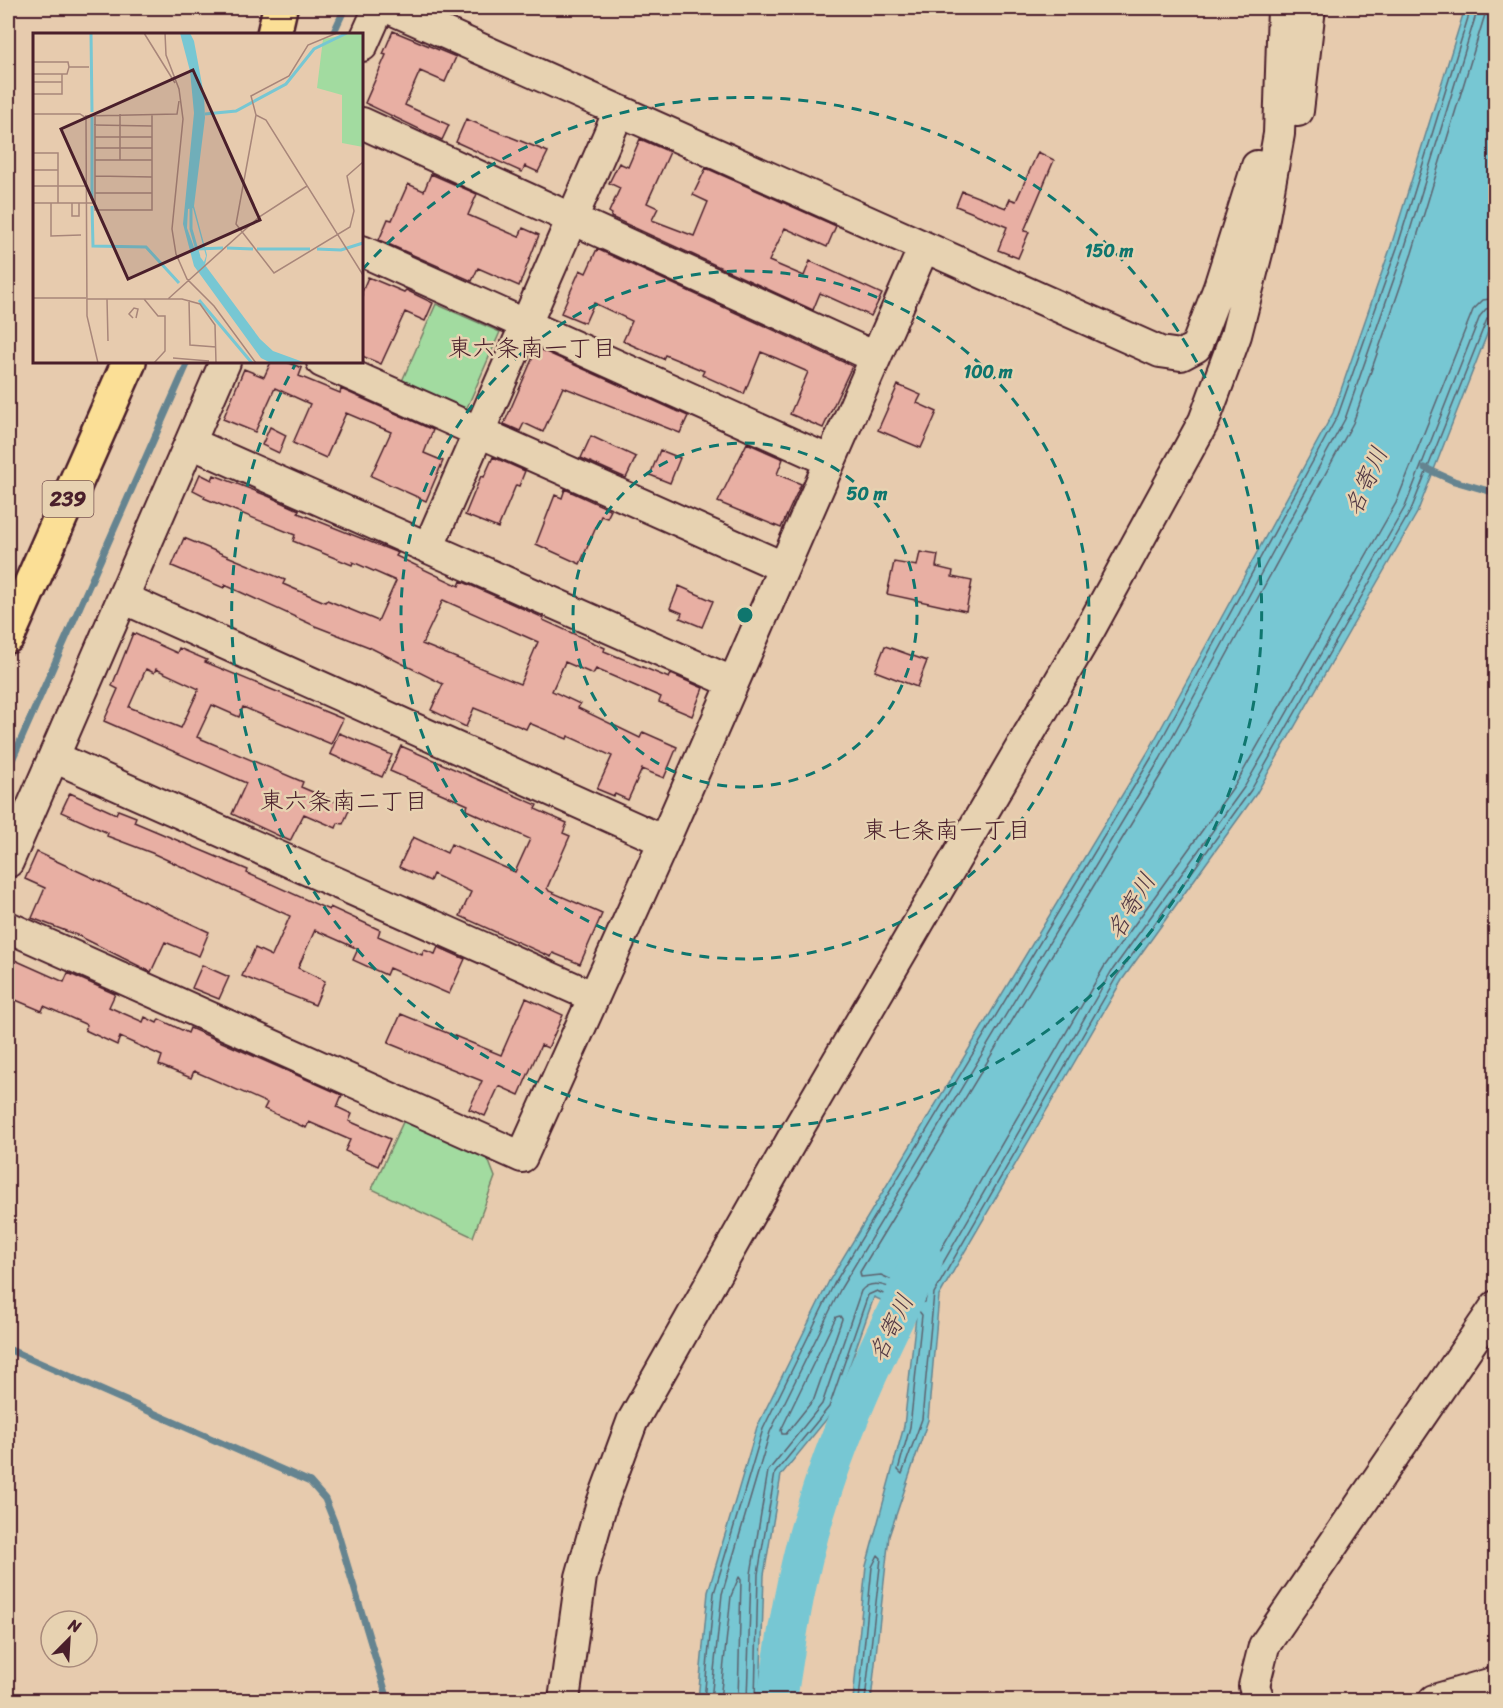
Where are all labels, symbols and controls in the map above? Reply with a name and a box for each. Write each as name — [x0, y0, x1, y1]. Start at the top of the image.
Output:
inset map — [33, 33, 363, 363]
text: 150 m — [1085, 235, 1133, 267]
district label: 東六条南一丁目 — [448, 327, 616, 369]
text: 100 m — [964, 356, 1013, 388]
water label: 名寄川 — [1332, 440, 1400, 522]
text: 50 m — [847, 478, 888, 510]
road number: 239 — [42, 481, 94, 517]
centre of rings — [735, 605, 755, 625]
district label: 東六条南二丁目 — [260, 780, 428, 822]
district label: 東七条南一丁目 — [863, 809, 1031, 851]
water label: 名寄川 — [1094, 864, 1168, 948]
water label: 名寄川 — [856, 1286, 926, 1370]
north arrow — [39, 1609, 99, 1669]
text: N — [63, 1610, 87, 1642]

